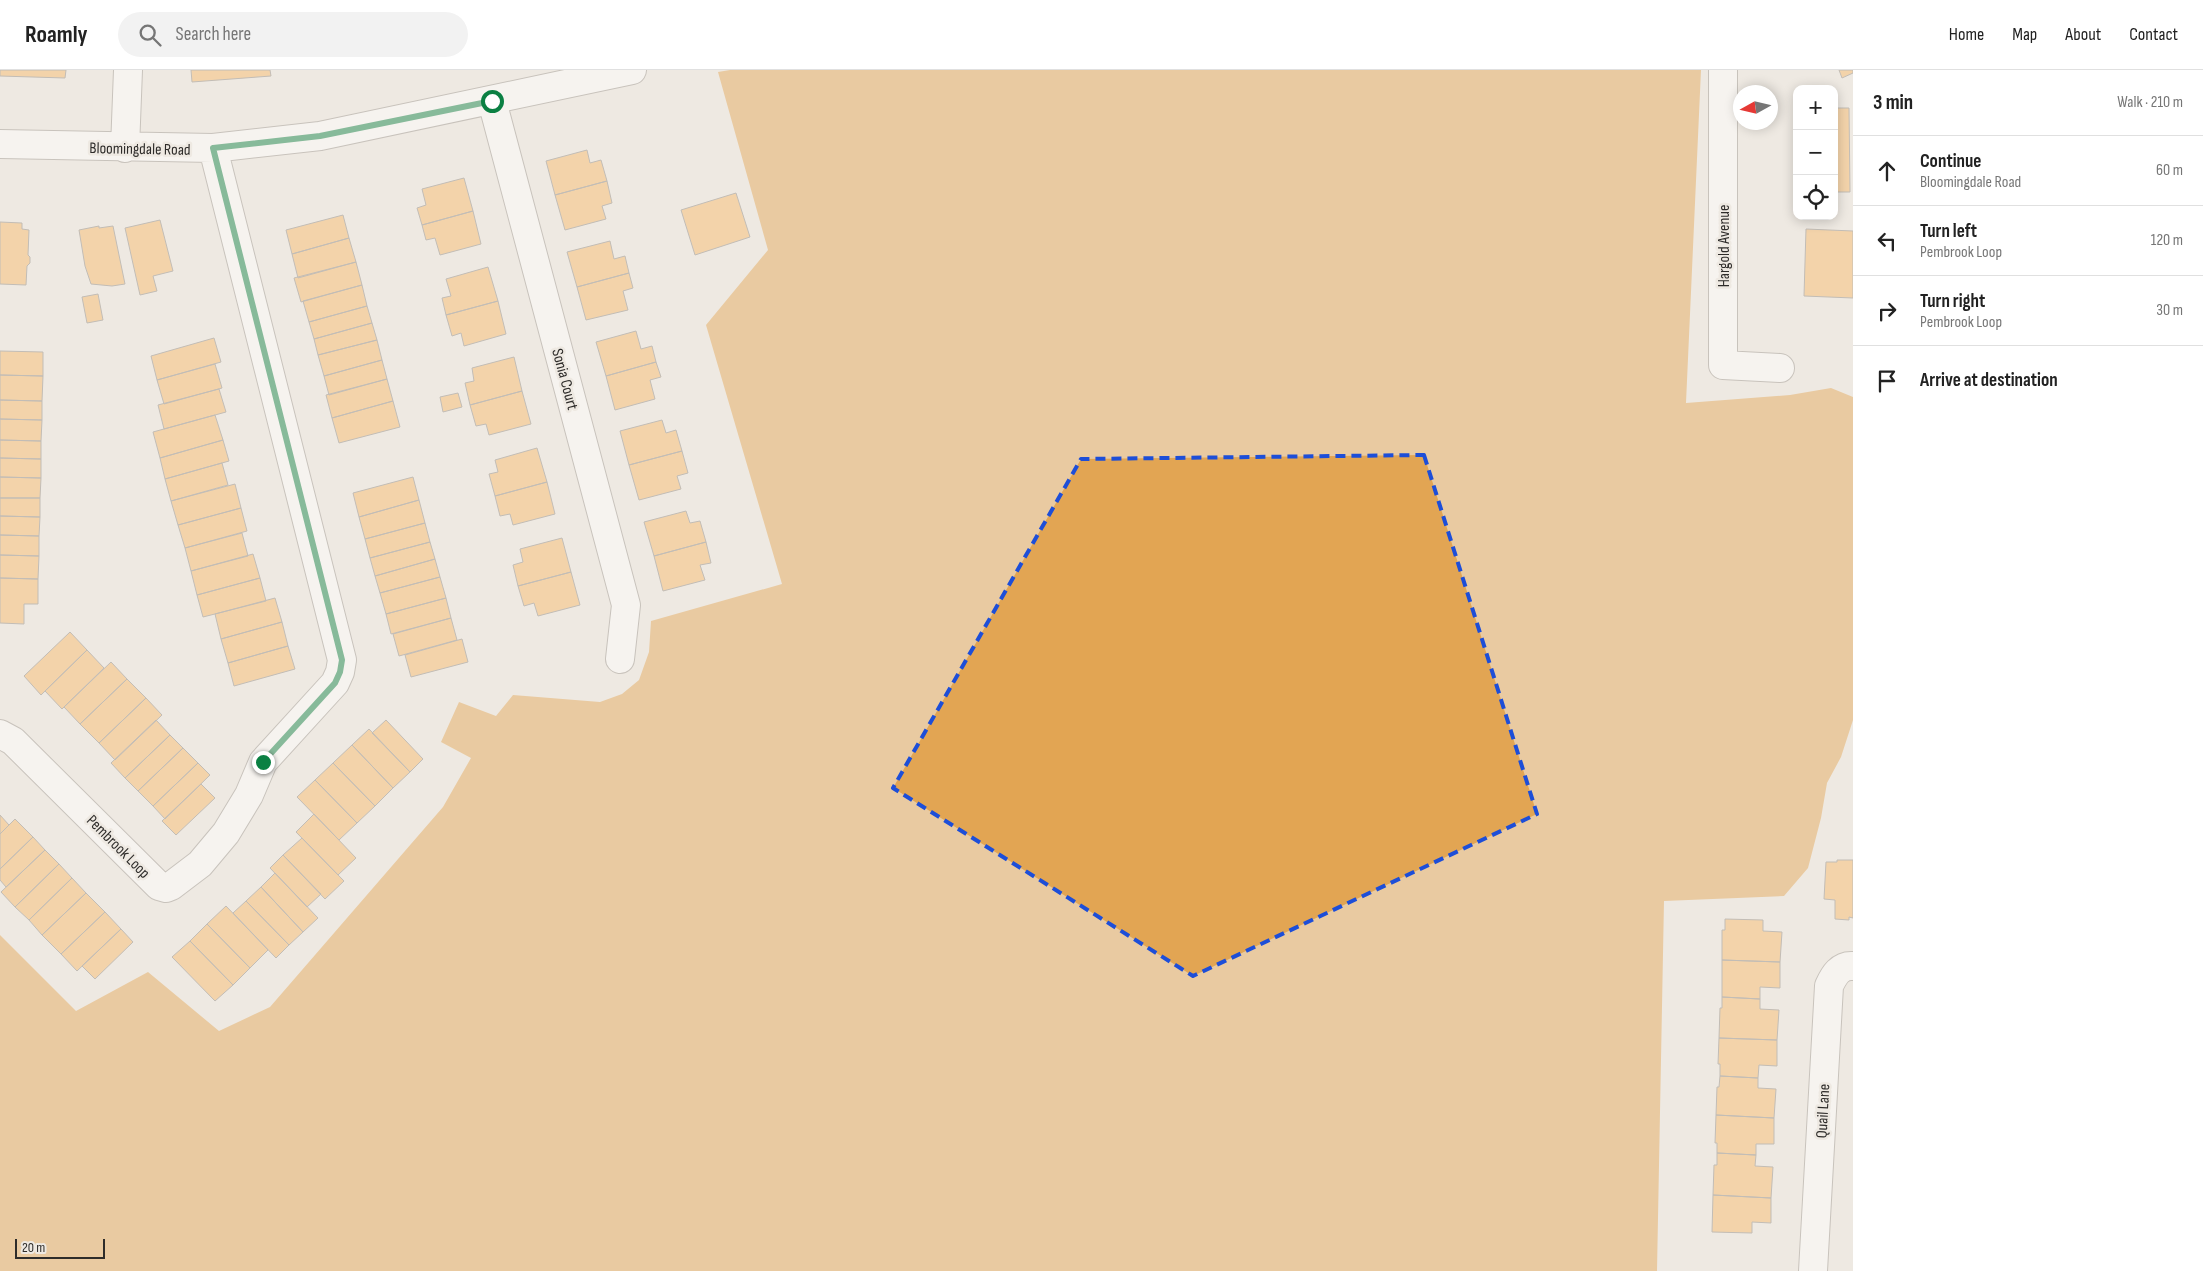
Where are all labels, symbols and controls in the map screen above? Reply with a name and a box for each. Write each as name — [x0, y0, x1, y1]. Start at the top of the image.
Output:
search box — [118, 12, 468, 57]
text: Roamly — [25, 20, 88, 49]
icon: search — [136, 21, 164, 49]
text: Search here — [176, 23, 251, 46]
text: Home — [1949, 24, 1984, 45]
text: Map — [2012, 24, 2037, 45]
text: About — [2065, 24, 2101, 45]
text: Contact — [2129, 24, 2178, 45]
north arrow — [1733, 85, 1778, 130]
map controls — [1793, 85, 1838, 220]
button: + — [1793, 85, 1838, 130]
route start — [481, 90, 504, 113]
text: 3 min — [1873, 90, 1913, 115]
text: Walk · 210 m — [2117, 93, 2183, 112]
button: − — [1793, 130, 1838, 175]
street label: Bloomingdale Road — [89, 139, 191, 160]
text: Continue — [1920, 150, 1981, 173]
icon: ahead — [1873, 157, 1901, 185]
text: 60 m — [2156, 161, 2183, 180]
text: Bloomingdale Road — [1920, 173, 2021, 192]
button: locate — [1793, 175, 1838, 220]
street label: Hargold Avenue — [1715, 205, 1734, 287]
text: Turn left — [1920, 220, 1977, 243]
icon: left — [1873, 227, 1901, 255]
text: 120 m — [2151, 231, 2183, 250]
text: Pembrook Loop — [1920, 243, 2002, 262]
text: Turn right — [1920, 290, 1985, 313]
icon: right — [1873, 297, 1901, 325]
text: 30 m — [2156, 301, 2183, 320]
text: Pembrook Loop — [1920, 313, 2002, 332]
street label: Sonia Court — [547, 347, 582, 412]
icon: arrive — [1873, 367, 1901, 395]
text: Arrive at destination — [1920, 369, 2058, 392]
route end — [252, 751, 275, 774]
street label: Pembrook Loop — [82, 811, 154, 883]
street label: Quail Lane — [1813, 1083, 1834, 1139]
scale bar — [15, 1236, 105, 1259]
text: 20 m — [22, 1239, 45, 1256]

